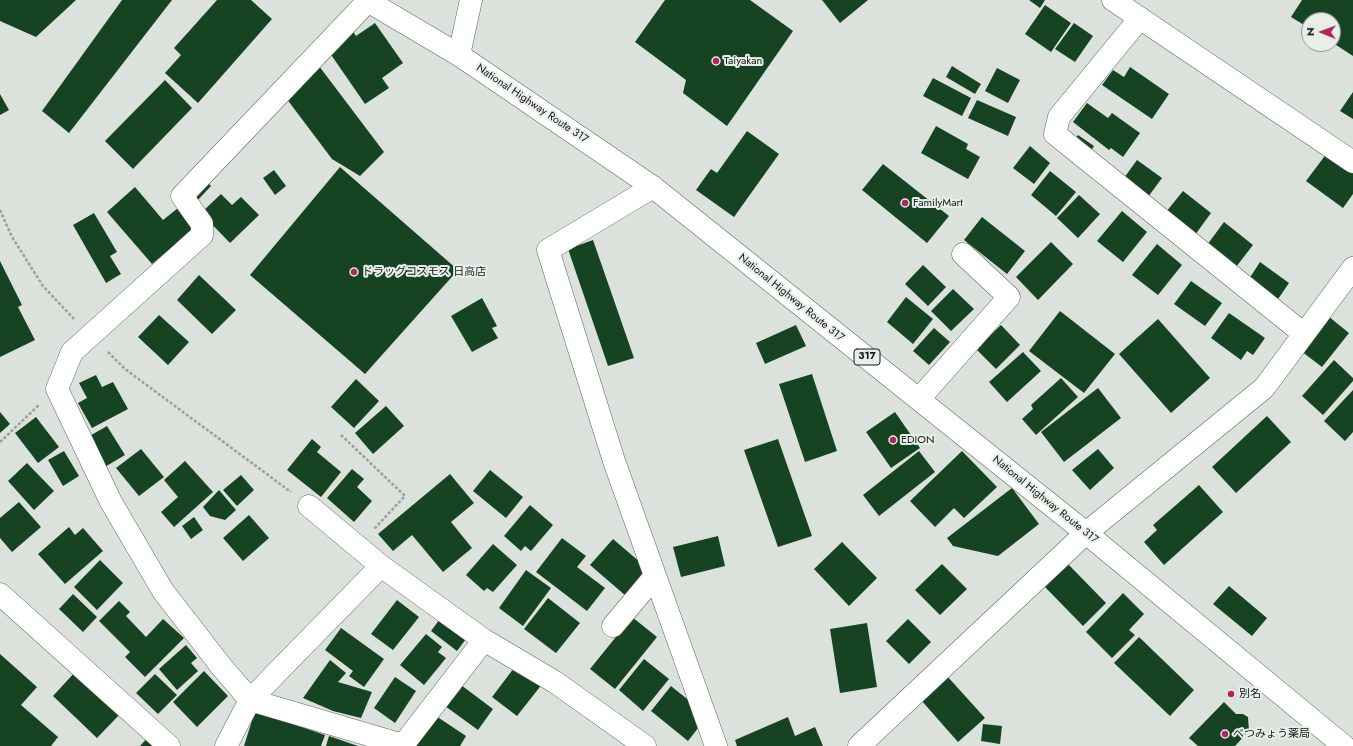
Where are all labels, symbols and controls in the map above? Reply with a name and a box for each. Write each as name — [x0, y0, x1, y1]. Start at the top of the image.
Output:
north arrow — [1301, 12, 1341, 52]
text: N — [1302, 27, 1318, 36]
place label: Taiyakan — [724, 54, 762, 68]
marker: Taiyakan — [711, 56, 721, 66]
street label: National Highway Route 317 — [474, 62, 590, 146]
place label: FamilyMart — [913, 196, 963, 210]
marker: FamilyMart — [900, 198, 910, 208]
street label: National Highway Route 317 — [736, 251, 846, 345]
place label: ドラッグコスモス 日高店 — [362, 265, 486, 279]
marker: ドラッグコスモス 日高店 — [349, 267, 359, 277]
road number: 317 — [854, 349, 880, 365]
place label: EDION — [901, 433, 934, 447]
marker: EDION — [888, 435, 898, 445]
street label: National Highway Route 317 — [990, 453, 1100, 547]
place label: 別名 — [1239, 687, 1261, 701]
marker: 別名 — [1226, 689, 1236, 699]
place label: べつみょう薬局 — [1233, 727, 1310, 741]
marker: べつみょう薬局 — [1220, 729, 1230, 739]

